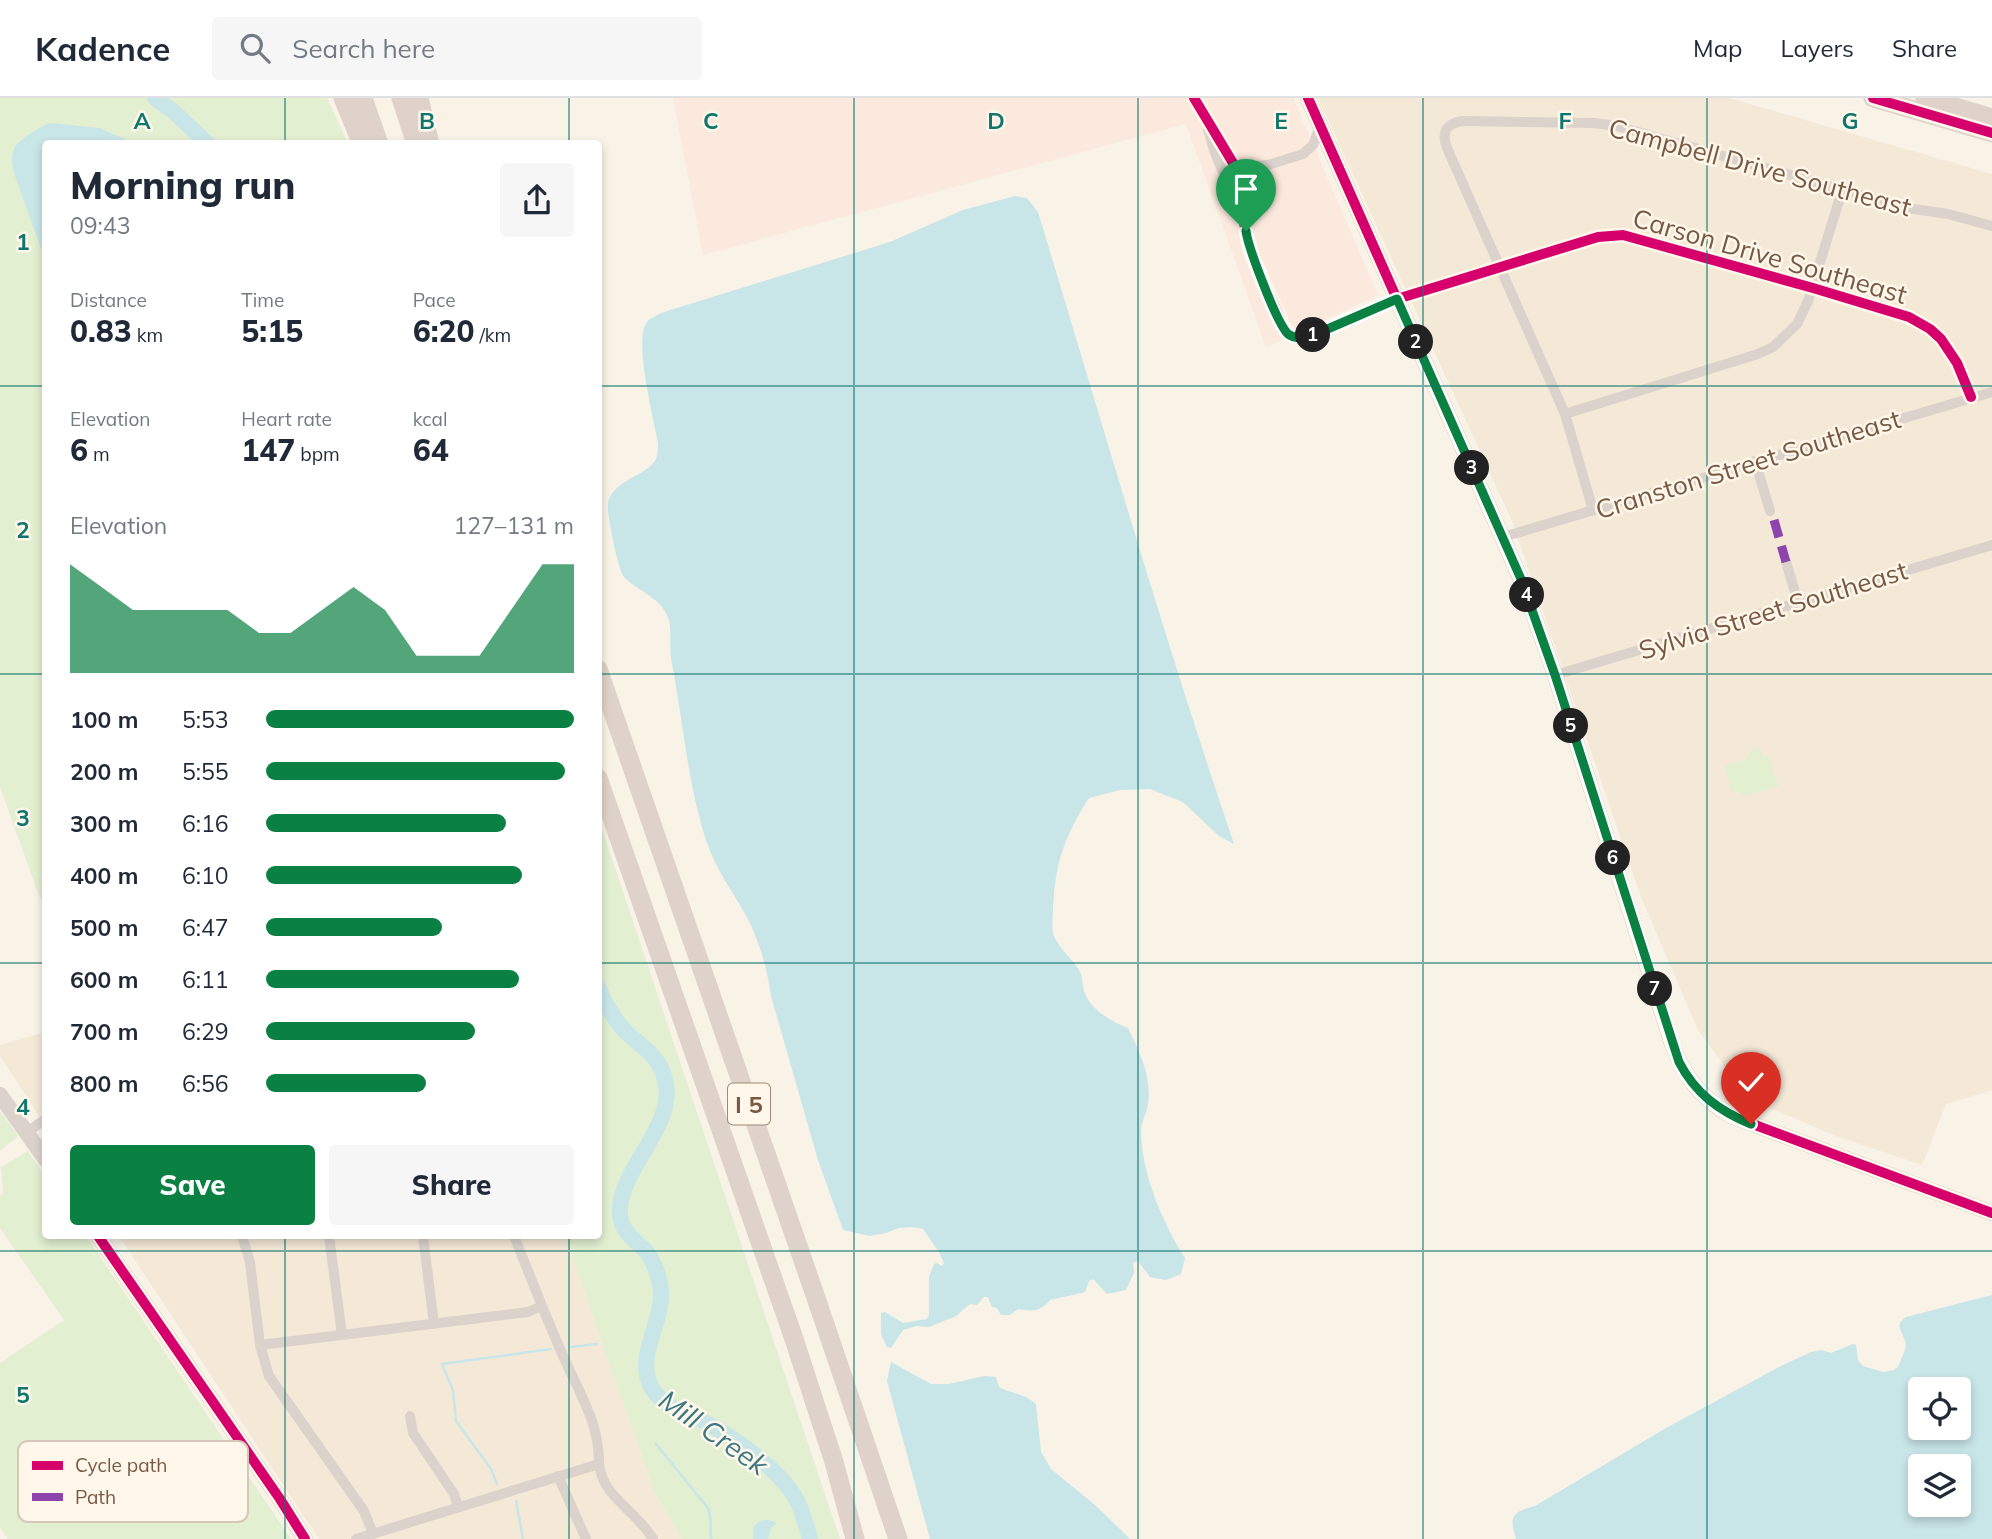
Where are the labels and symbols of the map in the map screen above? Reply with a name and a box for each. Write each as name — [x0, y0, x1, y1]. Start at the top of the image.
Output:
text: A — [133, 106, 151, 135]
text: B — [419, 106, 435, 135]
text: C — [703, 106, 719, 135]
text: D — [987, 106, 1005, 135]
text: E — [1274, 106, 1288, 135]
text: F — [1558, 106, 1572, 135]
text: G — [1841, 106, 1859, 135]
street label: Campbell Drive Southeast — [1605, 111, 1915, 223]
pin — [1216, 159, 1276, 231]
street label: Carson Drive Southeast — [1629, 201, 1911, 311]
text: 1 — [16, 227, 30, 256]
pin: 1 — [1296, 317, 1330, 352]
pin: 2 — [1398, 324, 1434, 360]
street label: Cranston Street Southeast — [1591, 402, 1905, 526]
pin: 3 — [1454, 450, 1490, 486]
text: 2 — [16, 515, 30, 544]
street label: Sylvia Street Southeast — [1635, 553, 1911, 667]
pin: 4 — [1510, 578, 1544, 612]
pin: 5 — [1554, 708, 1588, 744]
text: 3 — [16, 803, 30, 832]
pin: 6 — [1596, 840, 1630, 876]
pin: 7 — [1638, 972, 1672, 1006]
pin — [1721, 1052, 1781, 1124]
road number: I 5 — [728, 1084, 770, 1124]
text: 4 — [16, 1092, 30, 1121]
text: 5 — [16, 1380, 30, 1409]
water label: Mill Creek — [653, 1382, 777, 1483]
legend — [18, 1441, 248, 1522]
text: Cycle path — [75, 1453, 167, 1477]
text: Path — [75, 1485, 116, 1509]

